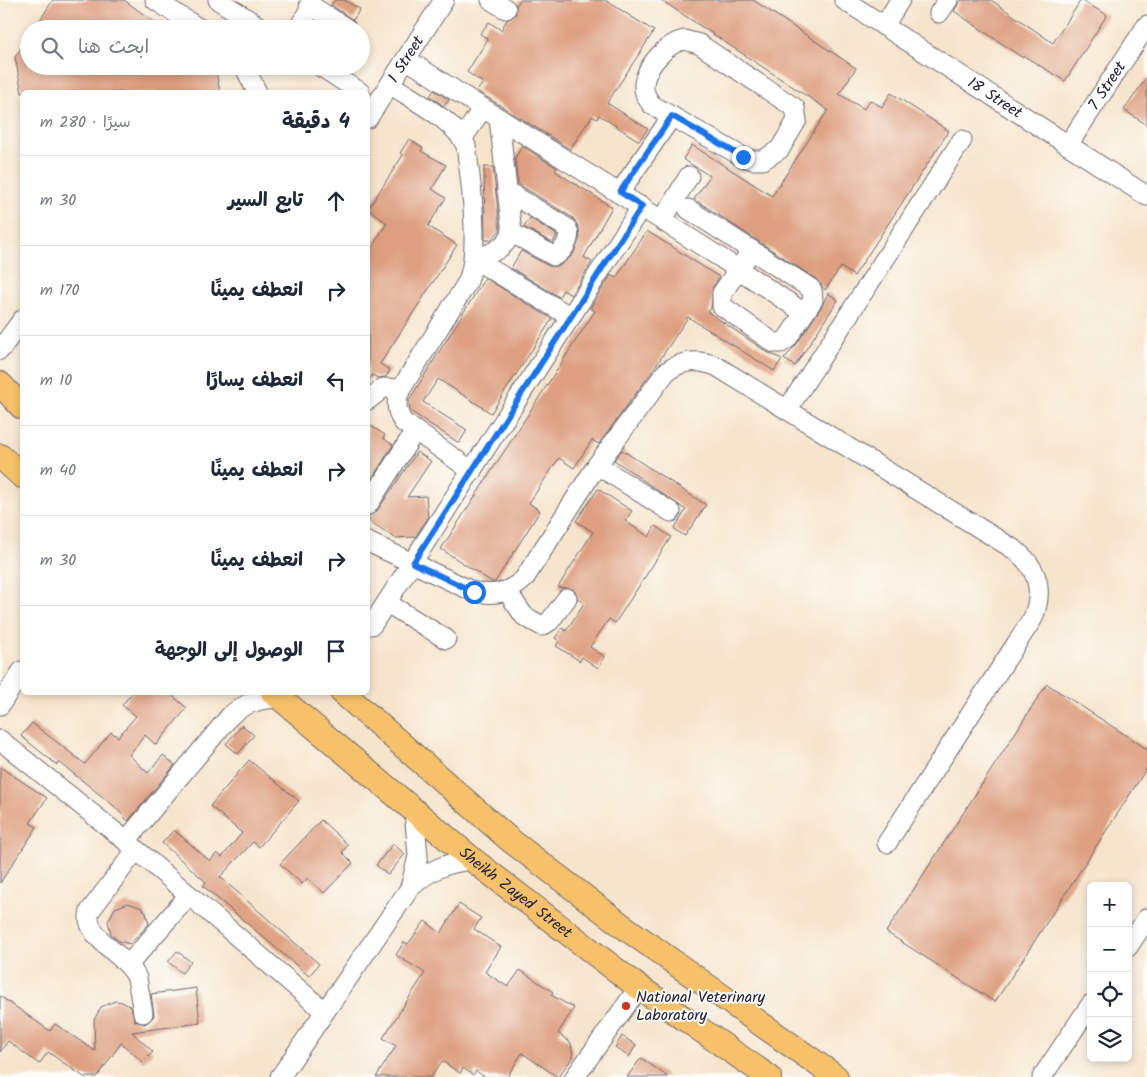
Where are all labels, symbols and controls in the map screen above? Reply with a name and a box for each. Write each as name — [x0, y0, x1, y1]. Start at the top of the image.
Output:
search box — [20, 20, 370, 75]
street label: 1 Street — [381, 30, 431, 88]
text: ابحث هنا — [78, 33, 149, 63]
icon: search — [38, 34, 66, 62]
street label: 7 Street — [1082, 55, 1133, 115]
street label: 18 Street — [962, 71, 1028, 125]
text: 4 دقيقة — [282, 106, 350, 139]
text: سيرًا · 280 m — [40, 110, 131, 135]
route end — [732, 146, 755, 169]
text: تابع السير — [228, 186, 303, 216]
icon: ahead — [322, 187, 350, 215]
text: 30 m — [40, 188, 76, 213]
text: انعطف يمينًا — [211, 276, 303, 306]
icon: right — [322, 277, 350, 305]
text: 170 m — [40, 278, 80, 303]
text: انعطف يسارًا — [206, 366, 303, 396]
icon: left — [322, 367, 350, 395]
text: 10 m — [40, 368, 72, 393]
text: انعطف يمينًا — [211, 456, 303, 486]
icon: right — [322, 457, 350, 485]
text: 40 m — [40, 458, 76, 483]
text: انعطف يمينًا — [211, 546, 303, 576]
icon: right — [322, 547, 350, 575]
text: 30 m — [40, 548, 76, 573]
route start — [463, 581, 486, 604]
text: الوصول إلى الوجهة — [155, 636, 303, 666]
icon: arrive — [322, 637, 350, 665]
street label: Sheikh Zayed Street — [453, 841, 579, 945]
map controls — [1087, 882, 1132, 1062]
button: + — [1087, 882, 1132, 927]
button: − — [1087, 927, 1132, 972]
button: locate — [1087, 972, 1132, 1017]
place label: National Veterinary Laboratory — [636, 985, 765, 1028]
marker: National Veterinary Laboratory — [620, 1000, 632, 1012]
button: layers — [1087, 1017, 1132, 1062]

